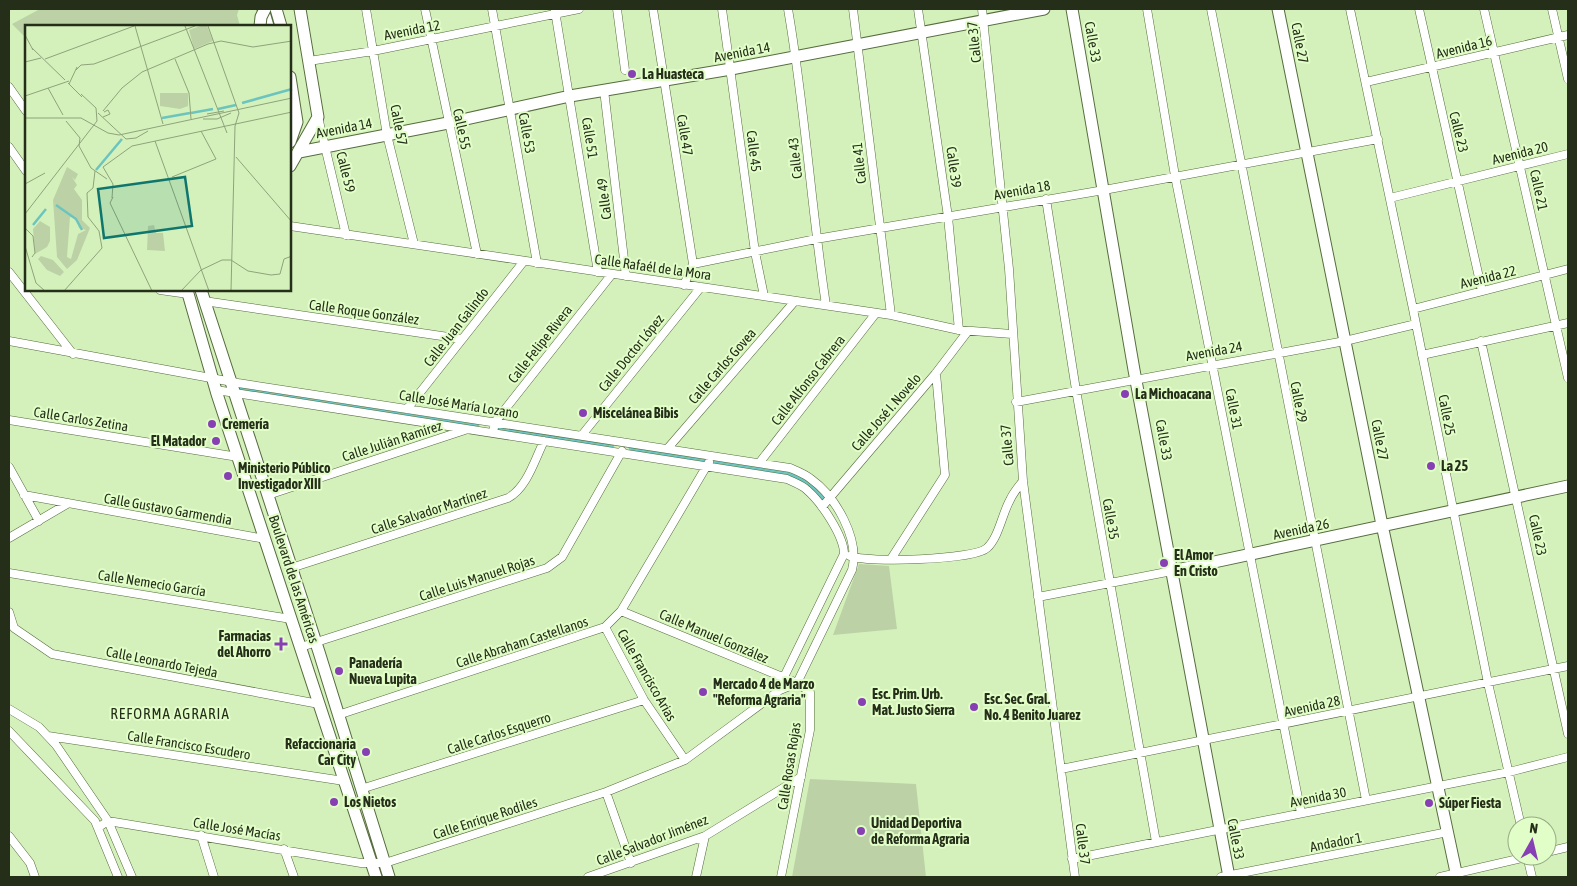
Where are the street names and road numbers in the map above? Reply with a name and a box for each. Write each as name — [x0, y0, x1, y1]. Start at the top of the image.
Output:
street label: Avenida 12 — [382, 17, 442, 43]
street label: Calle 33 — [1082, 20, 1104, 64]
street label: Calle 37 — [964, 21, 984, 63]
street label: Calle 27 — [1288, 21, 1312, 65]
street label: Avenida 16 — [1434, 32, 1494, 62]
street label: Avenida 14 — [712, 39, 772, 65]
street label: Calle 57 — [387, 103, 411, 147]
street label: Calle 55 — [450, 107, 474, 151]
street label: Calle 23 — [1446, 110, 1472, 154]
street label: Calle 53 — [516, 111, 538, 155]
street label: Calle 47 — [674, 113, 696, 157]
street label: Avenida 14 — [314, 115, 374, 141]
street label: Calle 51 — [579, 116, 601, 160]
street label: Calle 45 — [744, 129, 764, 173]
street label: Calle 43 — [785, 137, 805, 179]
street label: Avenida 20 — [1490, 138, 1550, 168]
street label: Calle 41 — [849, 142, 869, 184]
street label: Calle 39 — [943, 145, 965, 189]
street label: Calle 59 — [333, 150, 359, 194]
street label: Calle 21 — [1527, 168, 1551, 212]
street label: Calle 49 — [594, 177, 614, 221]
street label: Avenida 18 — [993, 177, 1052, 203]
street label: Calle Rafaél de la Mora — [594, 251, 712, 283]
street label: Avenida 22 — [1458, 262, 1518, 292]
street label: Calle Juan Galindo — [420, 284, 492, 370]
street label: Calle Roque González — [308, 296, 420, 328]
street label: Calle Felipe Rivera — [505, 302, 575, 386]
street label: Calle Doctor López — [595, 311, 667, 395]
street label: Calle Carlos Govea — [685, 325, 759, 407]
street label: Calle Alfonso Cabrera — [768, 332, 848, 428]
street label: Avenida 24 — [1185, 338, 1244, 364]
street label: Calle José I. Novelo — [848, 370, 924, 454]
street label: Calle 29 — [1287, 380, 1311, 424]
street label: Calle José María Lozano — [398, 387, 520, 421]
street label: Calle 31 — [1222, 387, 1246, 431]
street label: Calle 25 — [1435, 393, 1459, 437]
street label: Calle Carlos Zetina — [33, 404, 129, 434]
street label: Calle Julián Ramírez — [340, 417, 444, 465]
street label: Calle 33 — [1153, 418, 1175, 462]
street label: Calle 27 — [1368, 418, 1392, 462]
street label: Calle 37 — [997, 424, 1017, 466]
street label: Calle Salvador Martínez — [369, 485, 489, 537]
street label: Calle Gustavo Garmendia — [103, 490, 233, 528]
street label: Calle 35 — [1100, 497, 1122, 541]
street label: Boulevard de las Américas — [266, 513, 322, 645]
street label: Calle 23 — [1526, 513, 1550, 557]
street label: Avenida 26 — [1271, 515, 1331, 543]
street label: Calle Luis Manuel Rojas — [417, 552, 537, 604]
street label: Calle Nemecio García — [97, 567, 207, 599]
street label: Calle Manuel González — [657, 606, 771, 666]
street label: Calle Abraham Castellanos — [454, 613, 590, 671]
street label: Calle Francisco Arias — [614, 626, 680, 724]
street label: Calle Leonardo Tejeda — [105, 643, 219, 681]
street label: Avenida 28 — [1282, 692, 1342, 720]
street label: Calle Carlos Esquerro — [445, 709, 553, 757]
street label: Calle Rosas Rojas — [774, 721, 804, 811]
street label: Calle Francisco Escudero — [126, 727, 252, 763]
street label: Avenida 30 — [1288, 784, 1348, 810]
street label: Calle Enrique Rodiles — [431, 794, 539, 842]
street label: Calle Salvador Jiménez — [594, 811, 710, 869]
street label: Calle José Macías — [192, 814, 282, 844]
street label: Calle 33 — [1224, 817, 1248, 861]
street label: Calle 37 — [1073, 822, 1093, 866]
street label: Andador 1 — [1309, 829, 1363, 855]

